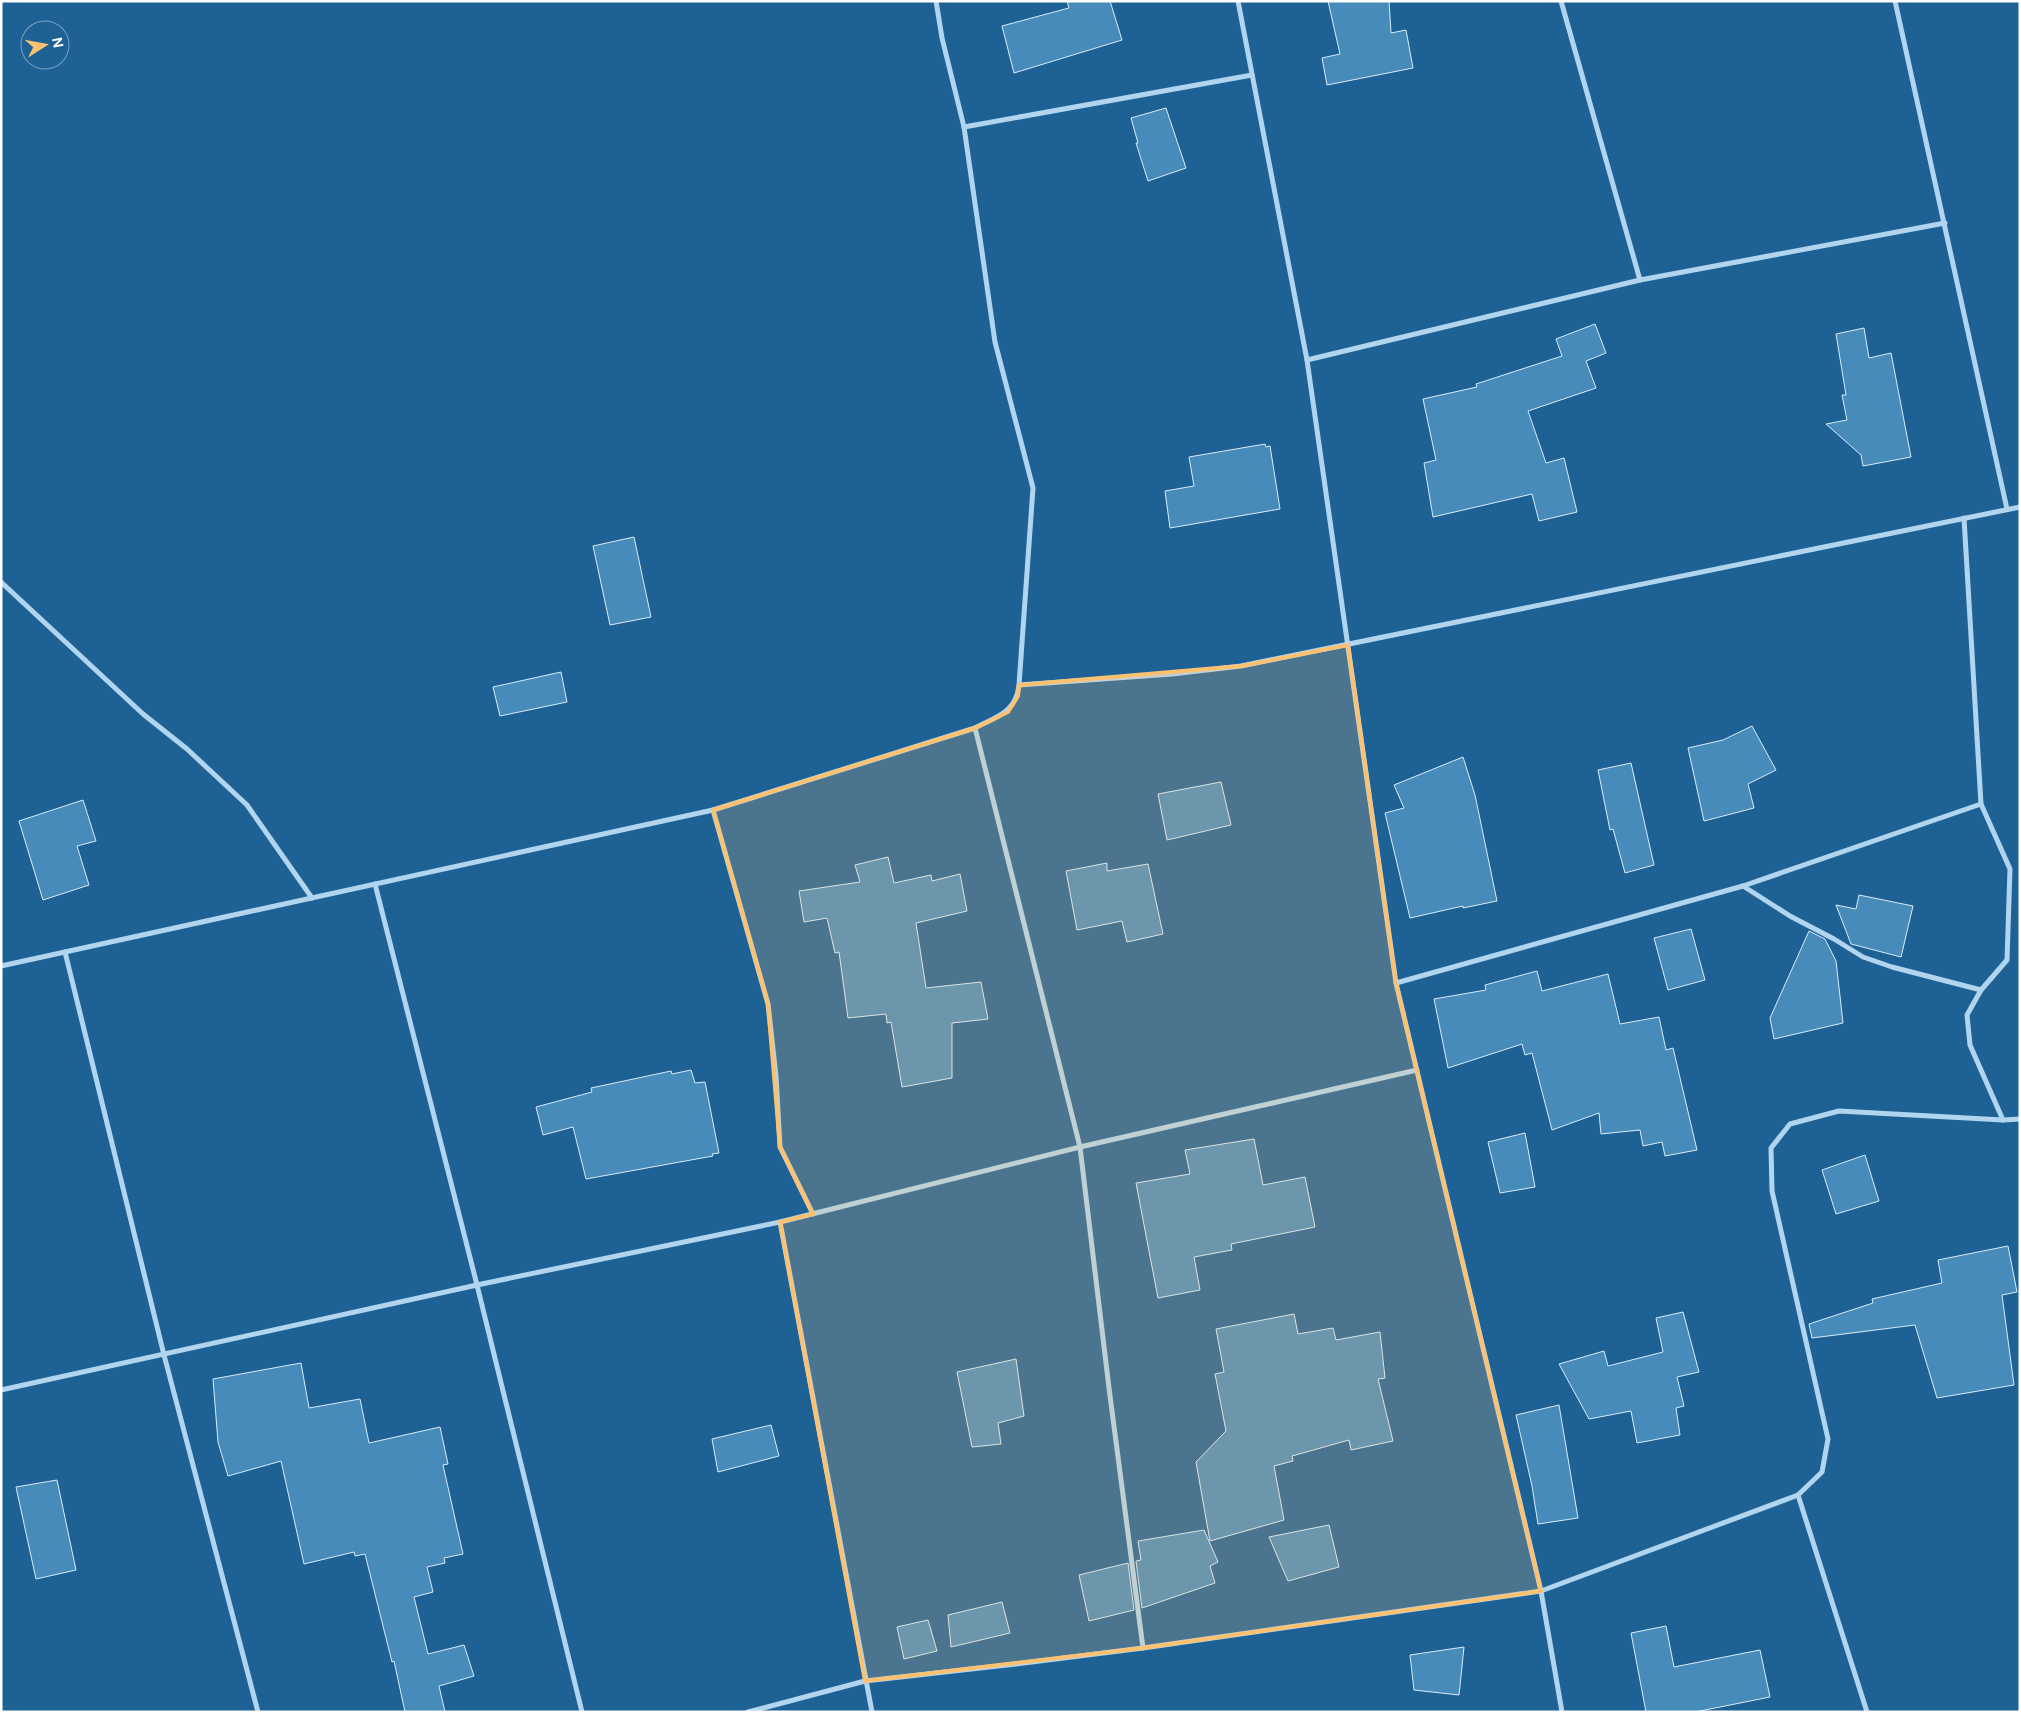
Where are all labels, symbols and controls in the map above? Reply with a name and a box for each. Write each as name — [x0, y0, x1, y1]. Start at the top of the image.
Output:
north arrow — [20, 20, 70, 70]
text: N — [48, 36, 68, 49]

